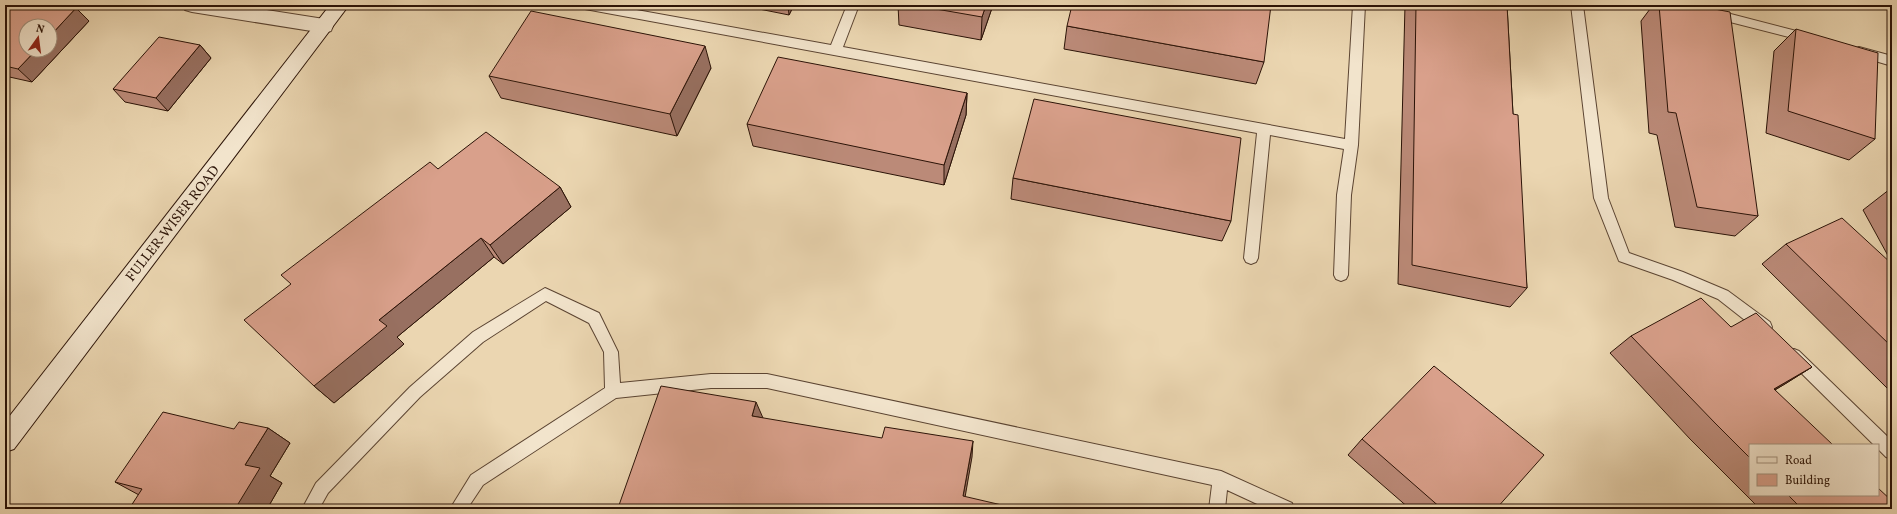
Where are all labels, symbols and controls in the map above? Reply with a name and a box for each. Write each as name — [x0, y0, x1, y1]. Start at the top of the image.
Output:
north arrow — [18, 18, 58, 58]
text: N — [34, 22, 46, 38]
street label: FULLER-WISER ROAD — [122, 162, 225, 286]
legend — [1749, 444, 1879, 496]
text: Road — [1785, 453, 1812, 469]
text: Building — [1785, 473, 1830, 489]

